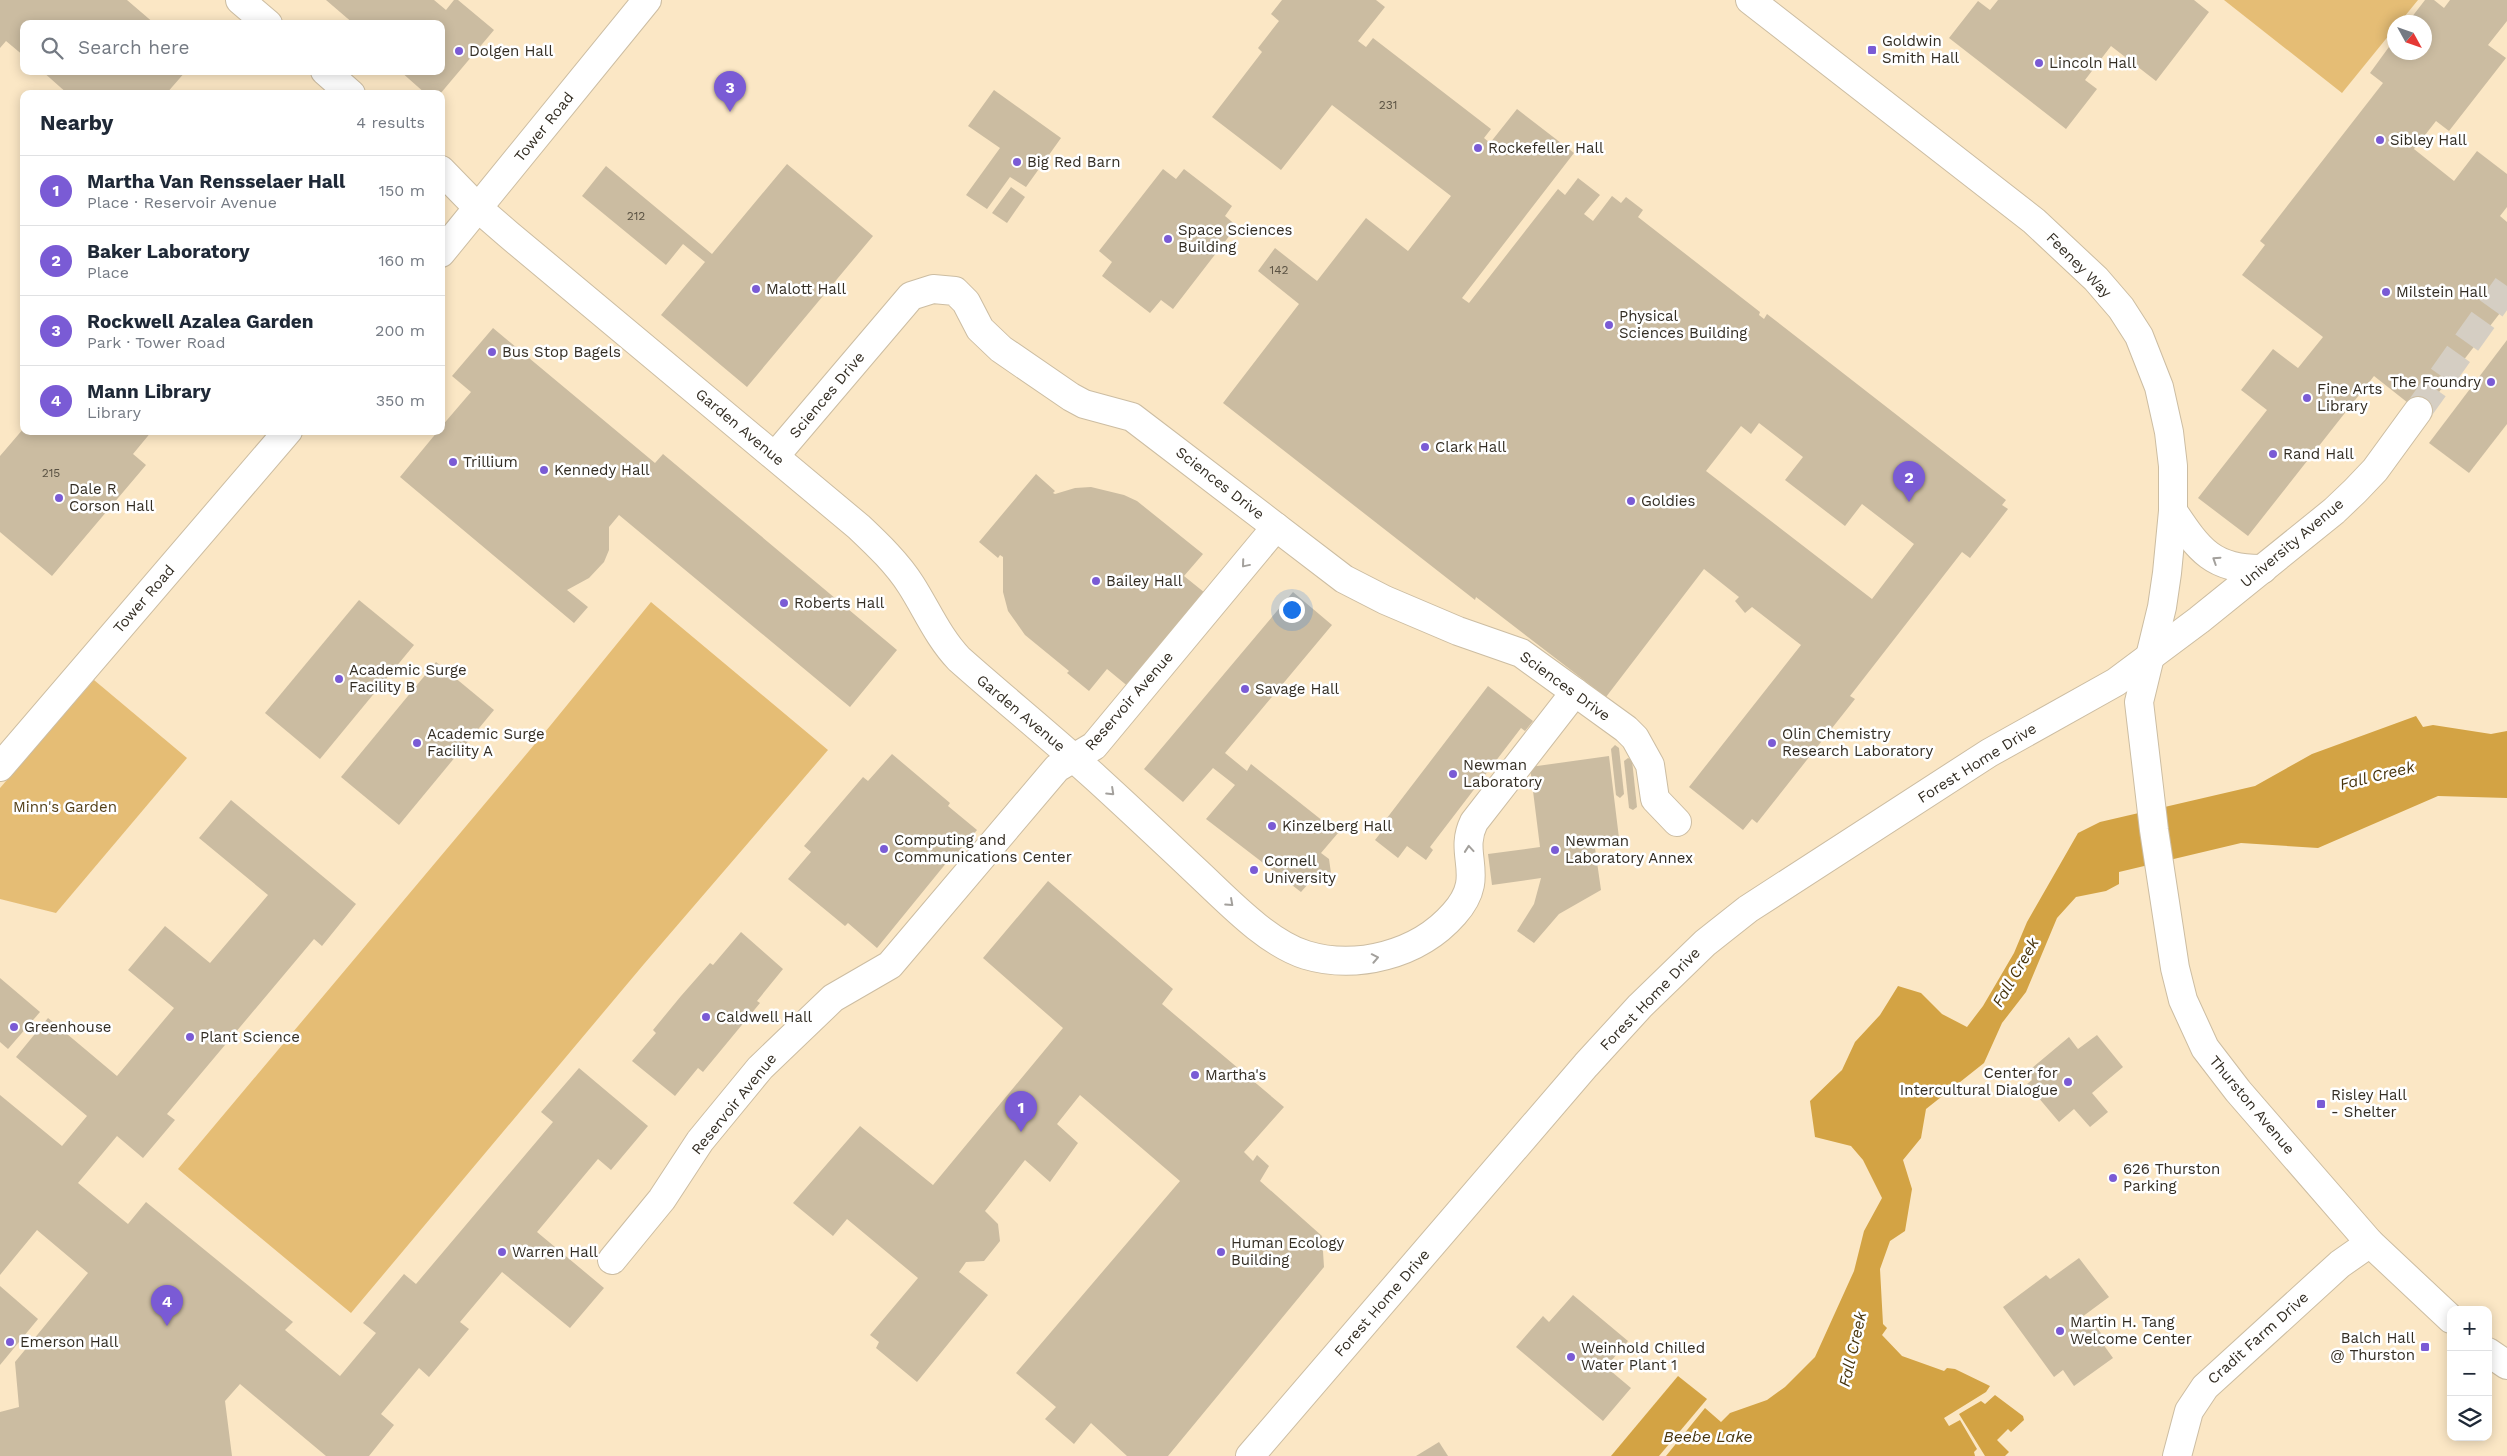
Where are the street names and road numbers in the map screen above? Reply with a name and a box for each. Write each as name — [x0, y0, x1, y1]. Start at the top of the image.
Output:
street label: Tower Road — [510, 88, 578, 166]
street label: Feeney Way — [2043, 229, 2116, 302]
street label: Sciences Drive — [786, 348, 868, 442]
street label: Garden Avenue — [692, 385, 788, 469]
street label: Sciences Drive — [1172, 443, 1268, 523]
street label: University Avenue — [2237, 495, 2347, 591]
street label: Tower Road — [109, 561, 179, 637]
street label: Sciences Drive — [1516, 647, 1614, 725]
street label: Reservoir Avenue — [1081, 648, 1177, 754]
street label: Garden Avenue — [973, 671, 1069, 755]
street label: Forest Home Drive — [1914, 719, 2040, 807]
street label: Forest Home Drive — [1596, 944, 1704, 1054]
street label: Reservoir Avenue — [688, 1050, 780, 1158]
street label: Thurston Avenue — [2206, 1052, 2298, 1158]
street label: Forest Home Drive — [1330, 1246, 1434, 1360]
street label: Cradit Farm Drive — [2204, 1288, 2312, 1388]

